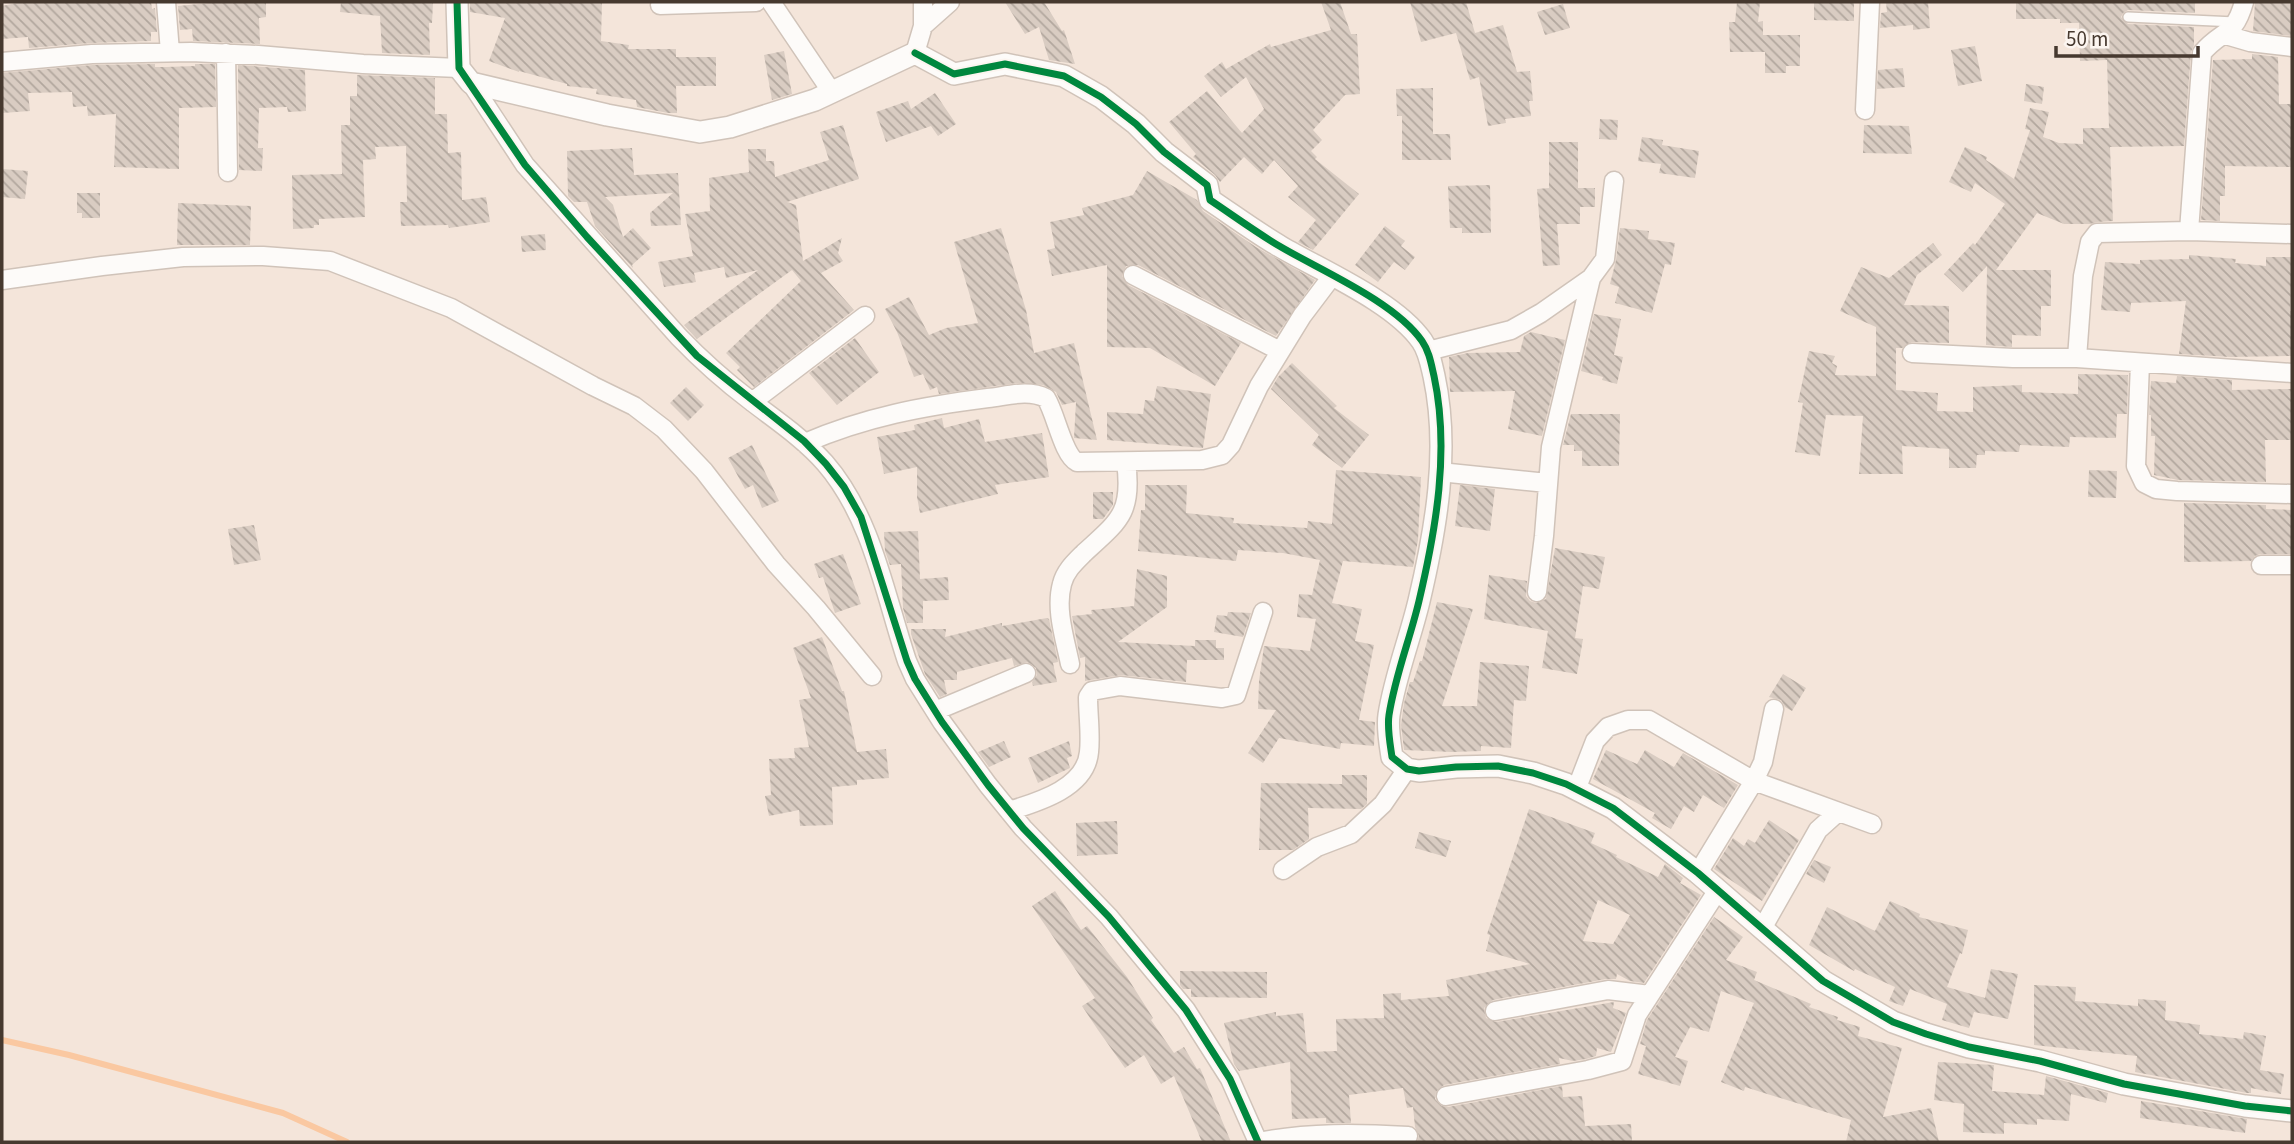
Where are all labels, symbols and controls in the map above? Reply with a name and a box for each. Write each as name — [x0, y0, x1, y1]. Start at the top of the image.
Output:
scale bar — [2056, 14, 2198, 58]
text: 50 m — [2066, 24, 2108, 54]

